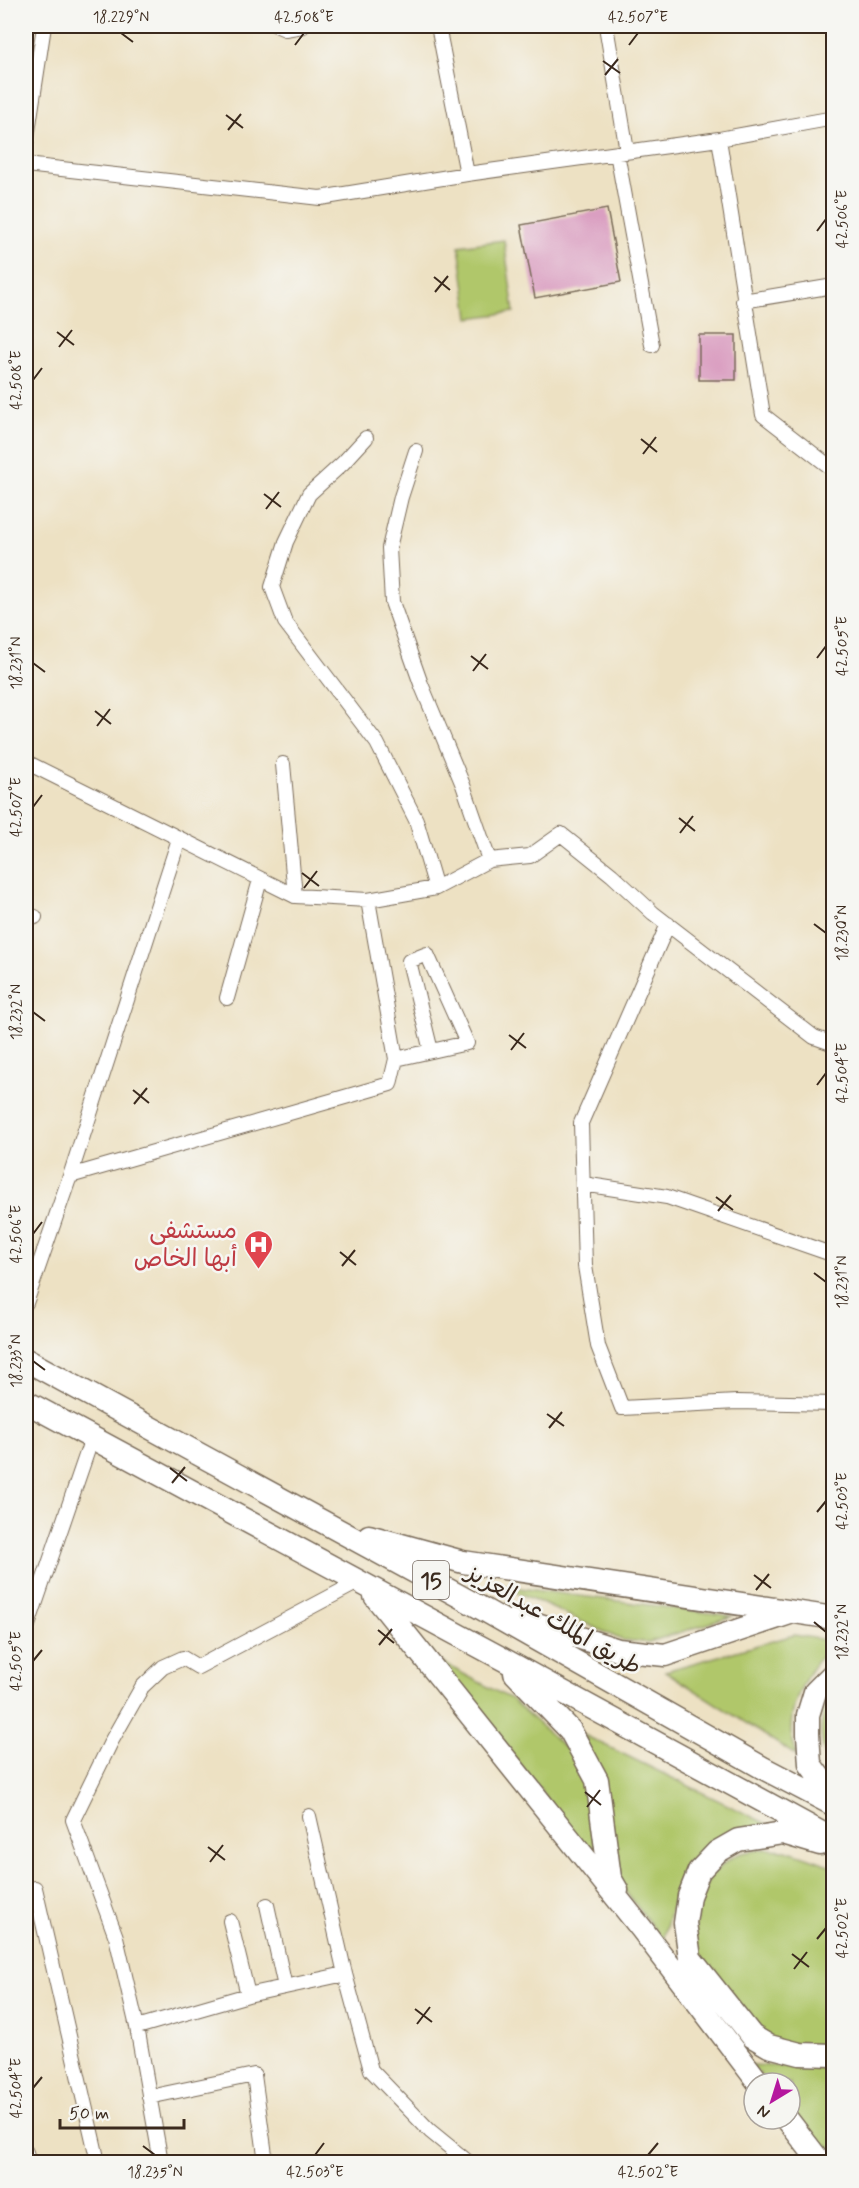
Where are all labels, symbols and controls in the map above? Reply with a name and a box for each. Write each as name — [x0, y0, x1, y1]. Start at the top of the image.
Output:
text: 18.229°N — [93, 8, 149, 28]
text: 42.508°E — [274, 8, 334, 28]
text: 42.507°E — [608, 8, 668, 28]
text: 42.506°E — [833, 189, 853, 248]
text: 42.508°E — [7, 350, 27, 410]
text: 42.505°E — [833, 616, 853, 676]
text: 18.231°N — [7, 636, 27, 690]
text: 42.507°E — [7, 777, 27, 837]
text: 18.230°N — [833, 905, 853, 961]
text: 18.232°N — [7, 984, 27, 1040]
text: 42.504°E — [833, 1043, 853, 1103]
text: 42.506°E — [7, 1204, 27, 1263]
place label: مستشفى أبها الخاص — [134, 1216, 237, 1275]
hospital icon: مستشفى أبها الخاص — [242, 1228, 274, 1270]
text: 18.231°N — [833, 1255, 853, 1309]
text: 18.233°N — [7, 1334, 27, 1388]
text: 42.503°E — [833, 1472, 853, 1530]
street label: طريق الملك عبدالعزيز — [458, 1556, 647, 1683]
road number: 15 — [413, 1561, 449, 1599]
text: 18.232°N — [833, 1604, 853, 1660]
text: 42.505°E — [7, 1631, 27, 1691]
text: 42.502°E — [833, 1898, 853, 1958]
text: 42.504°E — [7, 2058, 27, 2118]
north arrow — [742, 2071, 802, 2131]
scale bar — [60, 2092, 184, 2130]
text: N — [753, 2100, 774, 2123]
text: 50 m — [69, 2102, 109, 2126]
text: 18.235°N — [127, 2163, 183, 2183]
text: 42.503°E — [286, 2163, 344, 2183]
text: 42.502°E — [618, 2163, 678, 2183]

